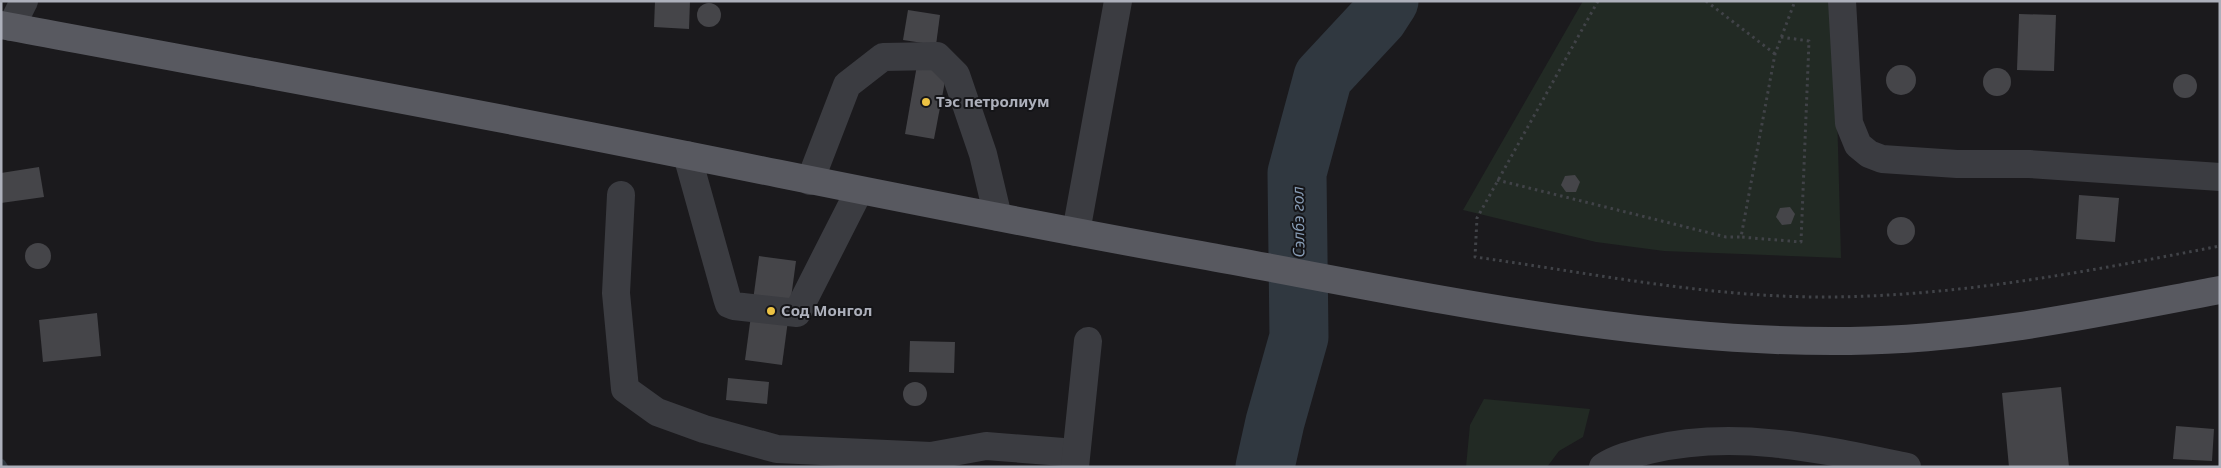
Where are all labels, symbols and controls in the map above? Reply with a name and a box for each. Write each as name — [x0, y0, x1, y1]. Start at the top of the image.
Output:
place label: Тэс петролиум — [936, 91, 1049, 111]
marker: Тэс петролиум — [920, 96, 932, 108]
water label: Сэлбэ гол — [1286, 186, 1310, 258]
place label: Сод Монгол — [781, 300, 872, 320]
marker: Сод Монгол — [765, 305, 777, 317]

